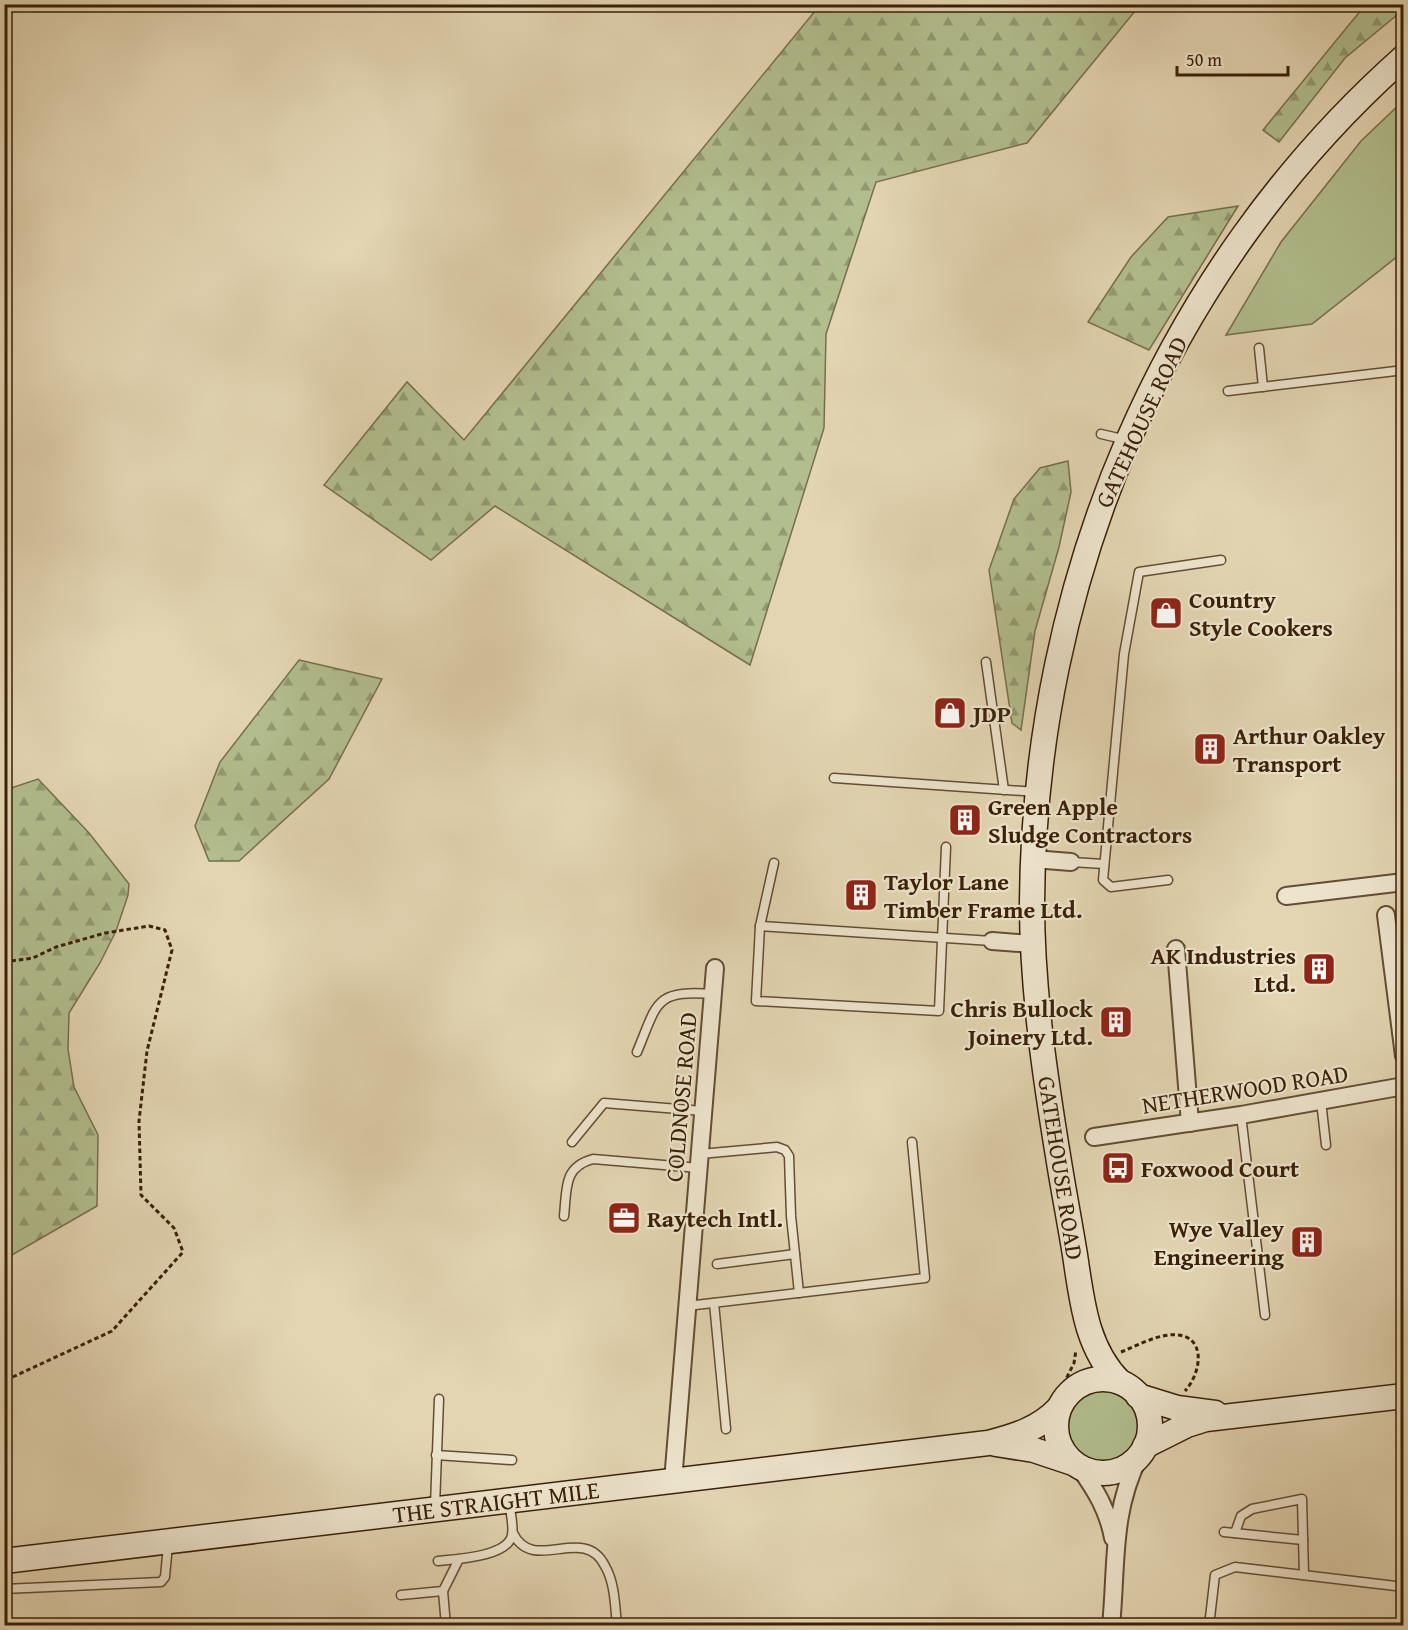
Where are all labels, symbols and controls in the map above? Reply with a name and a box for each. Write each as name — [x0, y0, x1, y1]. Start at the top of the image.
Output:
scale bar — [1177, 39, 1288, 77]
text: 50 m — [1186, 46, 1222, 73]
street label: GATEHOUSE ROAD — [1086, 331, 1196, 513]
place label: Country Style Cookers — [1189, 582, 1333, 645]
shop icon: Country Style Cookers — [1148, 595, 1184, 631]
shop icon: JDP — [932, 695, 968, 731]
place label: JDP — [969, 696, 1011, 731]
place label: Arthur Oakley Transport — [1233, 718, 1386, 781]
building icon: Arthur Oakley Transport — [1192, 731, 1228, 767]
place label: Green Apple Sludge Contractors — [988, 789, 1192, 852]
building icon: Green Apple Sludge Contractors — [947, 802, 983, 838]
place label: Taylor Lane Timber Frame Ltd. — [884, 864, 1083, 927]
building icon: Taylor Lane Timber Frame Ltd. — [843, 877, 879, 913]
place label: AK Industries Ltd. — [1150, 938, 1296, 1001]
building icon: AK Industries Ltd. — [1301, 951, 1337, 987]
place label: Chris Bullock Joinery Ltd. — [951, 991, 1093, 1054]
building icon: Chris Bullock Joinery Ltd. — [1098, 1004, 1134, 1040]
street label: COLDNOSE ROAD — [656, 1011, 706, 1183]
street label: NETHERWOOD ROAD — [1139, 1055, 1351, 1123]
street label: GATEHOUSE ROAD — [1029, 1074, 1093, 1262]
bus stop icon: Foxwood Court — [1100, 1150, 1136, 1186]
place label: Foxwood Court — [1141, 1151, 1299, 1186]
office icon: Raytech Intl. — [606, 1200, 642, 1236]
place label: Raytech Intl. — [647, 1201, 783, 1236]
place label: Wye Valley Engineering — [1154, 1211, 1285, 1274]
building icon: Wye Valley Engineering — [1289, 1224, 1325, 1260]
street label: THE STRAIGHT MILE — [391, 1472, 601, 1532]

